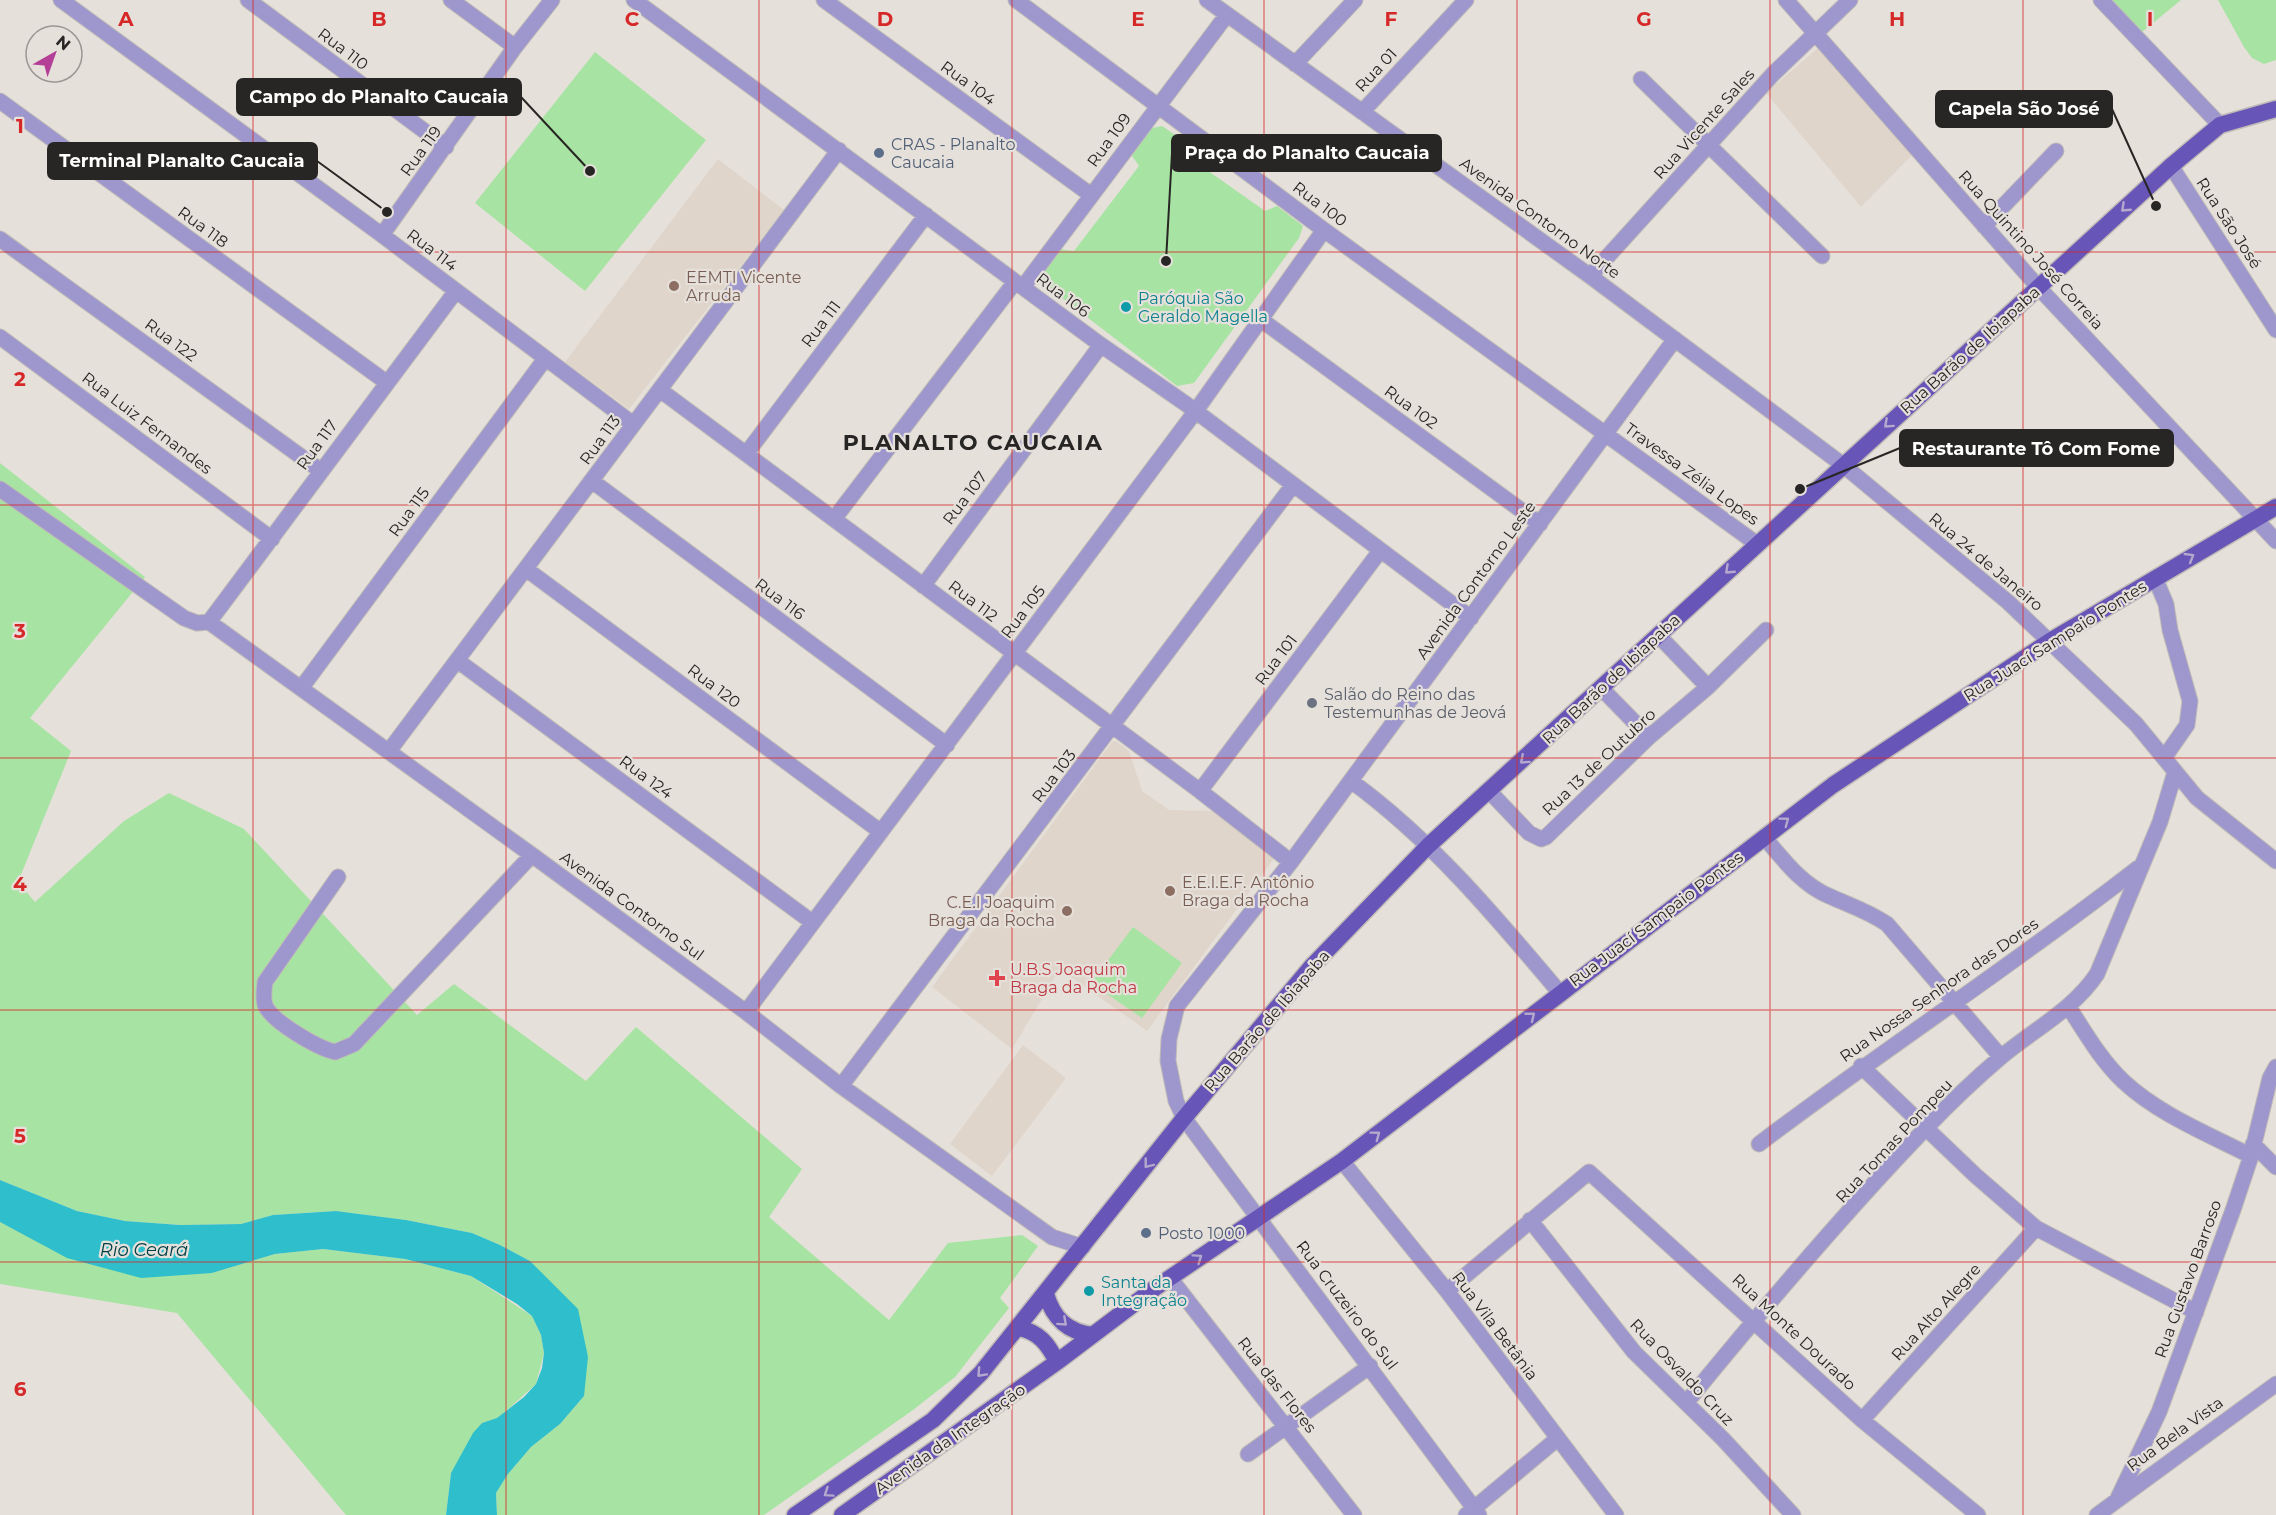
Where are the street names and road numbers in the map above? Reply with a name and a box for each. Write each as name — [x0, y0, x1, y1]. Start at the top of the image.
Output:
street label: Rua 110 — [314, 24, 372, 74]
street label: Rua 01 — [1351, 44, 1401, 96]
street label: Rua 104 — [937, 57, 999, 109]
street label: Rua Vicente Sales — [1650, 65, 1759, 183]
street label: Rua 109 — [1083, 109, 1135, 171]
street label: Rua 119 — [396, 122, 446, 180]
street label: Avenida Contorno Norte — [1456, 153, 1624, 283]
street label: Rua Quintino José Correia — [1954, 166, 2108, 334]
street label: Rua São José — [2192, 174, 2266, 272]
street label: Rua 100 — [1289, 177, 1351, 231]
street label: Rua 118 — [174, 202, 232, 252]
street label: Rua 114 — [403, 225, 461, 275]
street label: Rua 106 — [1032, 269, 1094, 321]
street label: Rua Barão de Ibiapaba — [1896, 282, 2044, 418]
street label: Rua 111 — [797, 297, 845, 351]
street label: Rua 122 — [141, 315, 201, 365]
street label: Rua Luiz Fernandes — [78, 368, 216, 478]
street label: Rua 102 — [1381, 381, 1441, 433]
street label: Rua 113 — [576, 412, 624, 468]
street label: Rua 117 — [293, 416, 341, 474]
street label: Travessa Zélia Lopes — [1621, 419, 1763, 529]
street label: Rua 107 — [939, 468, 991, 528]
street label: Rua 115 — [385, 484, 433, 540]
street label: Avenida Contorno Leste — [1412, 497, 1540, 663]
street label: Rua 24 de Janeiro — [1925, 509, 2047, 615]
street label: Rua 116 — [751, 574, 809, 624]
street label: Rua 112 — [945, 576, 1001, 626]
street label: Rua Juací Sampaio Pontes — [1960, 577, 2150, 705]
street label: Rua 105 — [997, 582, 1049, 642]
street label: Rua Barão de Ibiapaba — [1538, 610, 1684, 748]
street label: Rua 101 — [1251, 631, 1301, 689]
street label: Rua 120 — [684, 660, 744, 712]
street label: Rua 13 de Outubro — [1538, 705, 1660, 819]
street label: Rua 103 — [1028, 746, 1080, 806]
street label: Rua 124 — [616, 751, 677, 803]
street label: Avenida Contorno Sul — [556, 847, 708, 965]
street label: Rua Juací Sampaio Pontes — [1565, 847, 1747, 990]
street label: Rua Nossa Senhora das Dores — [1836, 914, 2042, 1066]
street label: Rua Barão de Ibiapaba — [1200, 946, 1334, 1096]
street label: Rua Tomas Pompeu — [1832, 1075, 1956, 1207]
street label: Rua Gustavo Barroso — [2151, 1197, 2225, 1361]
street label: Rua Cruzeiro do Sul — [1292, 1237, 1402, 1373]
street label: Rua Alto Alegre — [1887, 1259, 1985, 1365]
street label: Rua Vila Betânia — [1448, 1268, 1542, 1384]
street label: Rua Monte Dourado — [1728, 1270, 1860, 1394]
street label: Rua Osvaldo Cruz — [1626, 1315, 1738, 1429]
street label: Rua das Flores — [1234, 1333, 1320, 1437]
street label: Avenida da Integração — [871, 1380, 1029, 1498]
street label: Rua Bela Vista — [2123, 1393, 2227, 1475]

